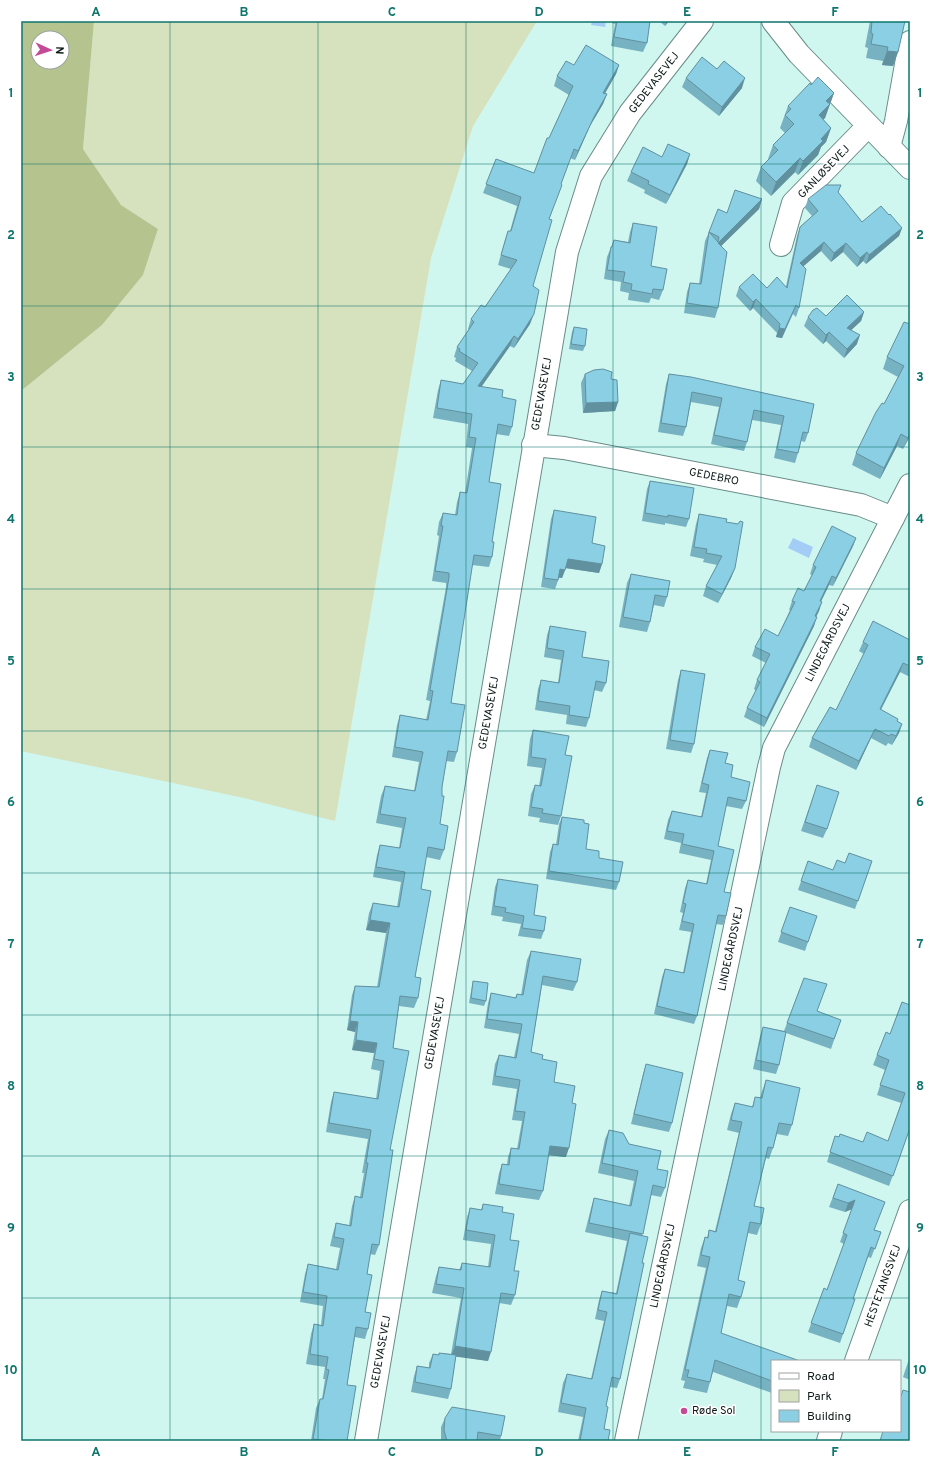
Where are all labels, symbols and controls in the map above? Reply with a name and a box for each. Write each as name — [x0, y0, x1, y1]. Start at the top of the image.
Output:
text: A — [91, 5, 101, 21]
text: B — [240, 5, 249, 21]
text: C — [388, 5, 396, 21]
text: D — [534, 5, 544, 21]
text: E — [683, 5, 691, 21]
text: F — [831, 5, 839, 21]
north arrow — [30, 30, 70, 70]
text: N — [52, 46, 66, 55]
street label: GEDEVASEVEJ — [626, 50, 682, 116]
text: 1 — [8, 86, 14, 102]
text: 1 — [917, 86, 923, 102]
street label: GANLØSEVEJ — [795, 142, 853, 202]
text: 2 — [7, 228, 15, 244]
text: 2 — [916, 228, 924, 244]
street label: GEDEVASEVEJ — [529, 356, 555, 432]
text: 3 — [7, 370, 15, 386]
text: 3 — [916, 370, 924, 386]
street label: GEDEBRO — [688, 465, 740, 489]
text: 4 — [7, 512, 15, 528]
text: 4 — [916, 512, 924, 528]
street label: LINDEGÅRDSVEJ — [802, 602, 854, 684]
text: 5 — [7, 654, 15, 670]
text: 5 — [916, 654, 924, 670]
street label: GEDEVASEVEJ — [476, 675, 502, 751]
text: 6 — [7, 795, 15, 811]
text: 6 — [916, 795, 924, 811]
street label: LINDEGÅRDSVEJ — [715, 906, 747, 992]
text: 7 — [8, 937, 15, 953]
text: 7 — [917, 937, 924, 953]
street label: GEDEVASEVEJ — [422, 995, 448, 1071]
text: 8 — [7, 1079, 15, 1095]
text: 8 — [916, 1079, 924, 1095]
text: 9 — [7, 1221, 15, 1237]
text: 9 — [916, 1221, 924, 1237]
street label: LINDEGÅRDSVEJ — [647, 1223, 679, 1309]
street label: HESTETANGSVEJ — [862, 1243, 904, 1329]
street label: GEDEVASEVEJ — [368, 1314, 394, 1390]
legend — [771, 1360, 901, 1432]
text: 10 — [4, 1363, 18, 1379]
text: 10 — [913, 1363, 927, 1379]
text: Road — [807, 1369, 835, 1385]
text: Park — [807, 1389, 832, 1405]
place label: Røde Sol — [692, 1404, 735, 1418]
marker: Røde Sol — [679, 1406, 689, 1416]
text: Building — [807, 1409, 851, 1425]
text: A — [91, 1445, 101, 1461]
text: B — [240, 1445, 249, 1461]
text: C — [388, 1445, 396, 1461]
text: D — [534, 1445, 544, 1461]
text: E — [683, 1445, 691, 1461]
text: F — [831, 1445, 839, 1461]

